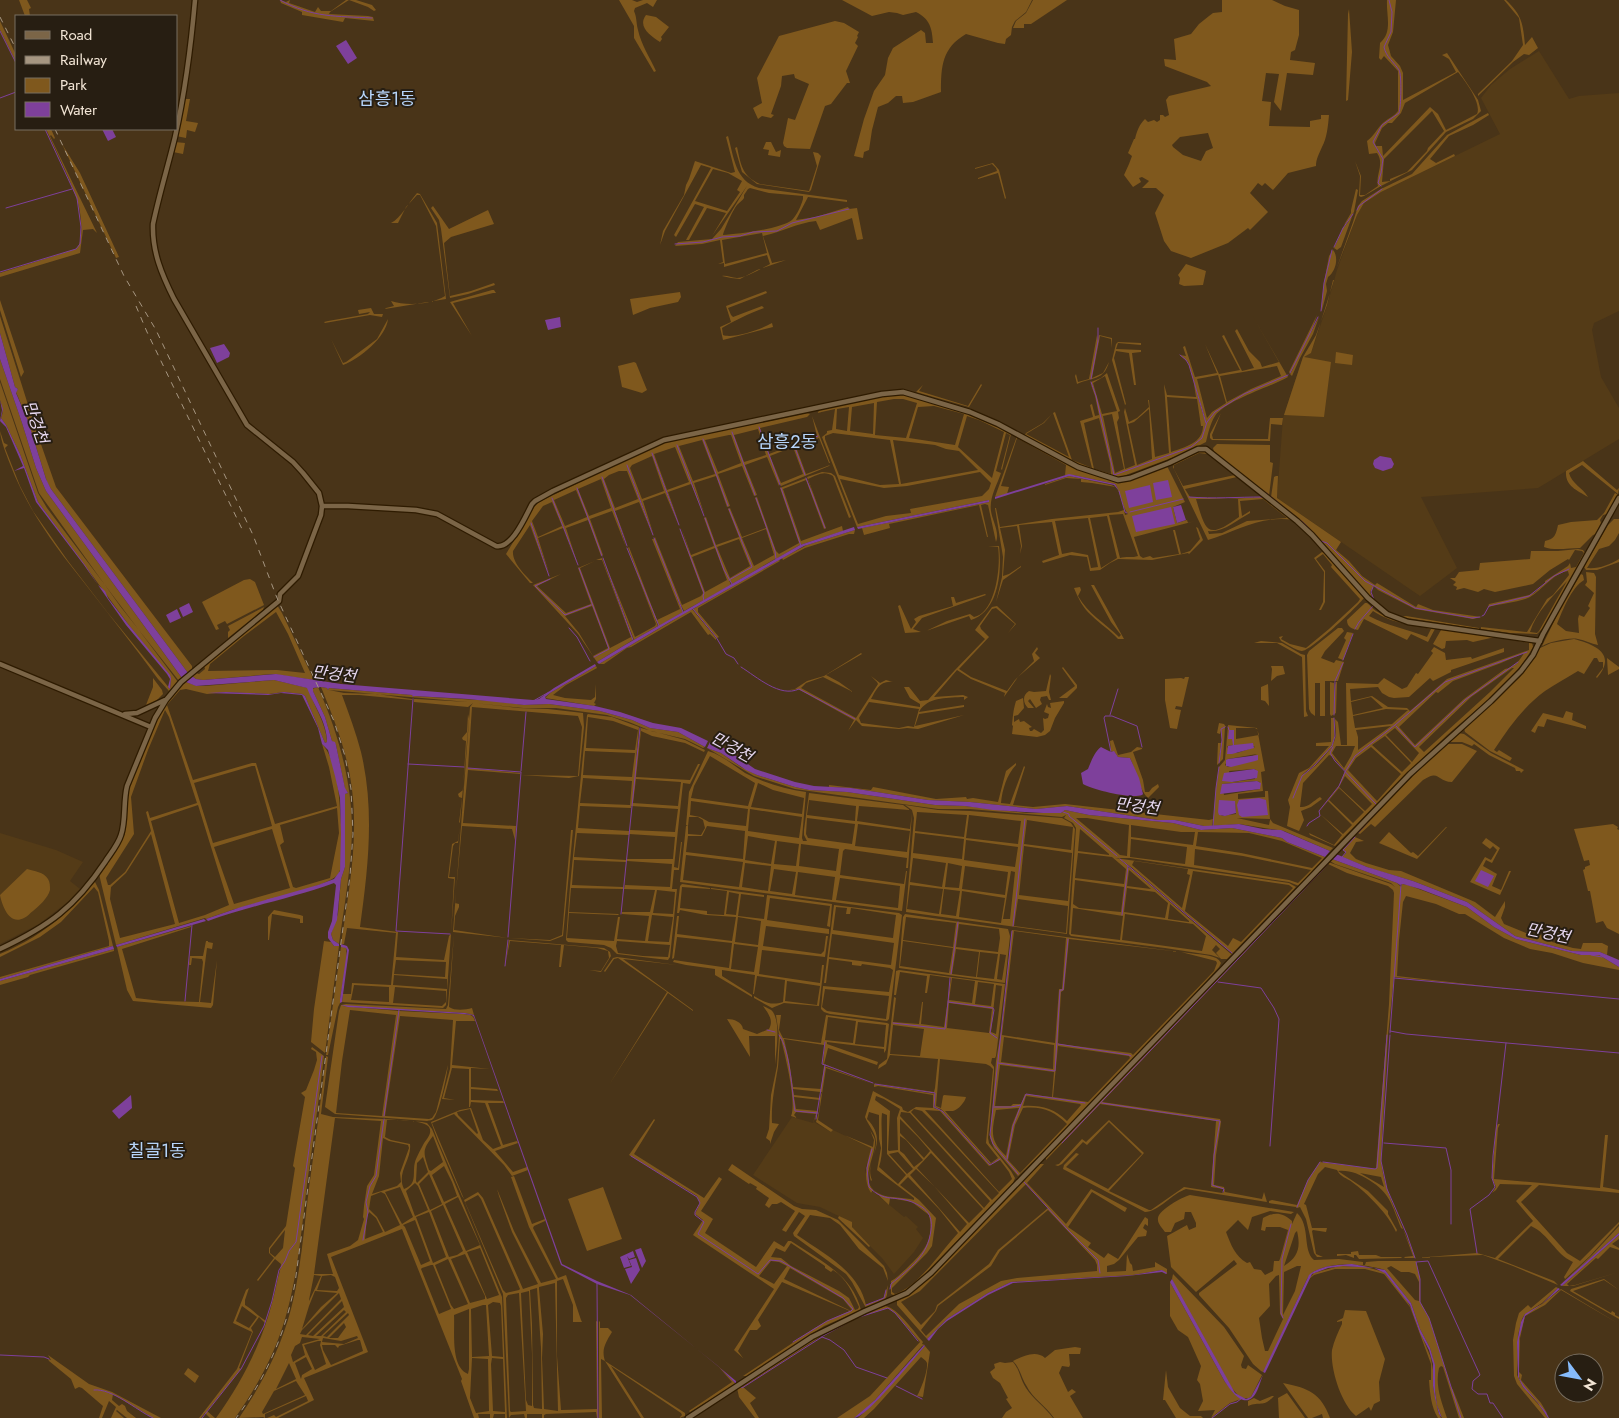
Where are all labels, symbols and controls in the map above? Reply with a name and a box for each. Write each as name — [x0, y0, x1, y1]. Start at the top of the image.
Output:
legend — [15, 15, 178, 130]
text: Road — [60, 24, 92, 46]
text: Railway — [60, 49, 107, 71]
text: Park — [60, 74, 87, 96]
district label: 삼흥1동 — [358, 86, 416, 112]
text: Water — [60, 99, 98, 121]
water label: 만겅천 — [18, 397, 55, 449]
district label: 삼흥2동 — [757, 429, 817, 455]
water label: 만겅천 — [311, 660, 360, 688]
water label: 만겅천 — [707, 726, 759, 769]
water label: 만겅천 — [1114, 792, 1163, 820]
water label: 만겅천 — [1524, 917, 1574, 949]
district label: 칠골1동 — [128, 1138, 186, 1164]
north arrow — [1554, 1353, 1604, 1403]
text: N — [1579, 1375, 1601, 1395]

